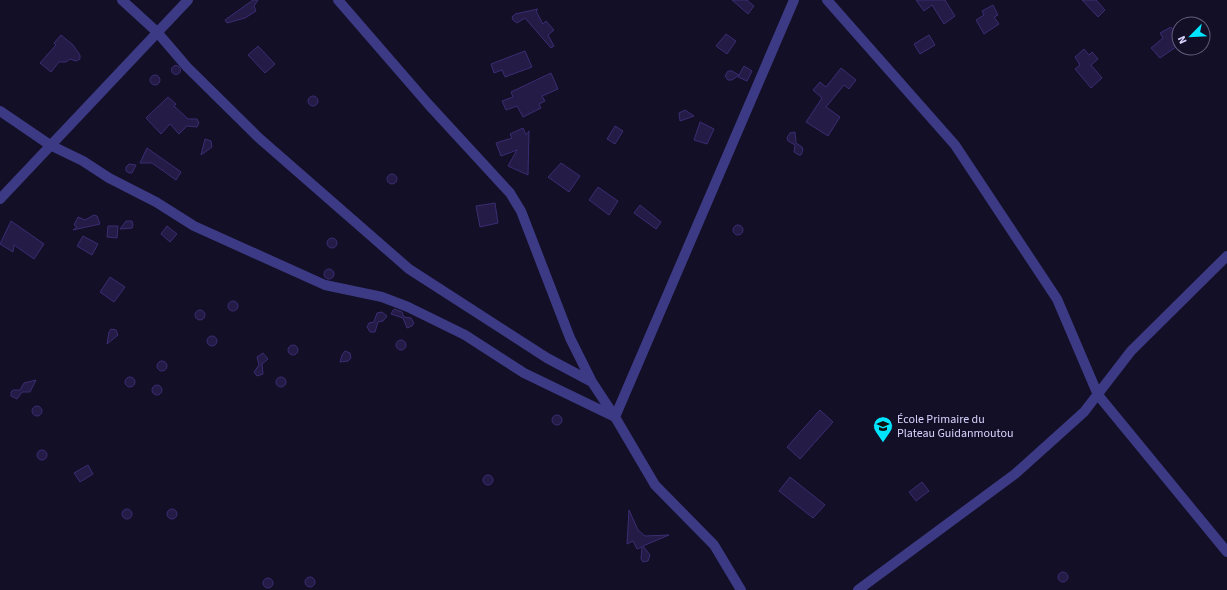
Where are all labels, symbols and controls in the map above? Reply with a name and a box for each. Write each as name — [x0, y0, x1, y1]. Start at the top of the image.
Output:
north arrow — [1171, 16, 1211, 56]
text: N — [1174, 33, 1191, 46]
place label: École Primaire du Plateau Guidanmoutou — [897, 411, 1013, 442]
school or university icon: École Primaire du Plateau Guidanmoutou — [872, 415, 894, 443]

